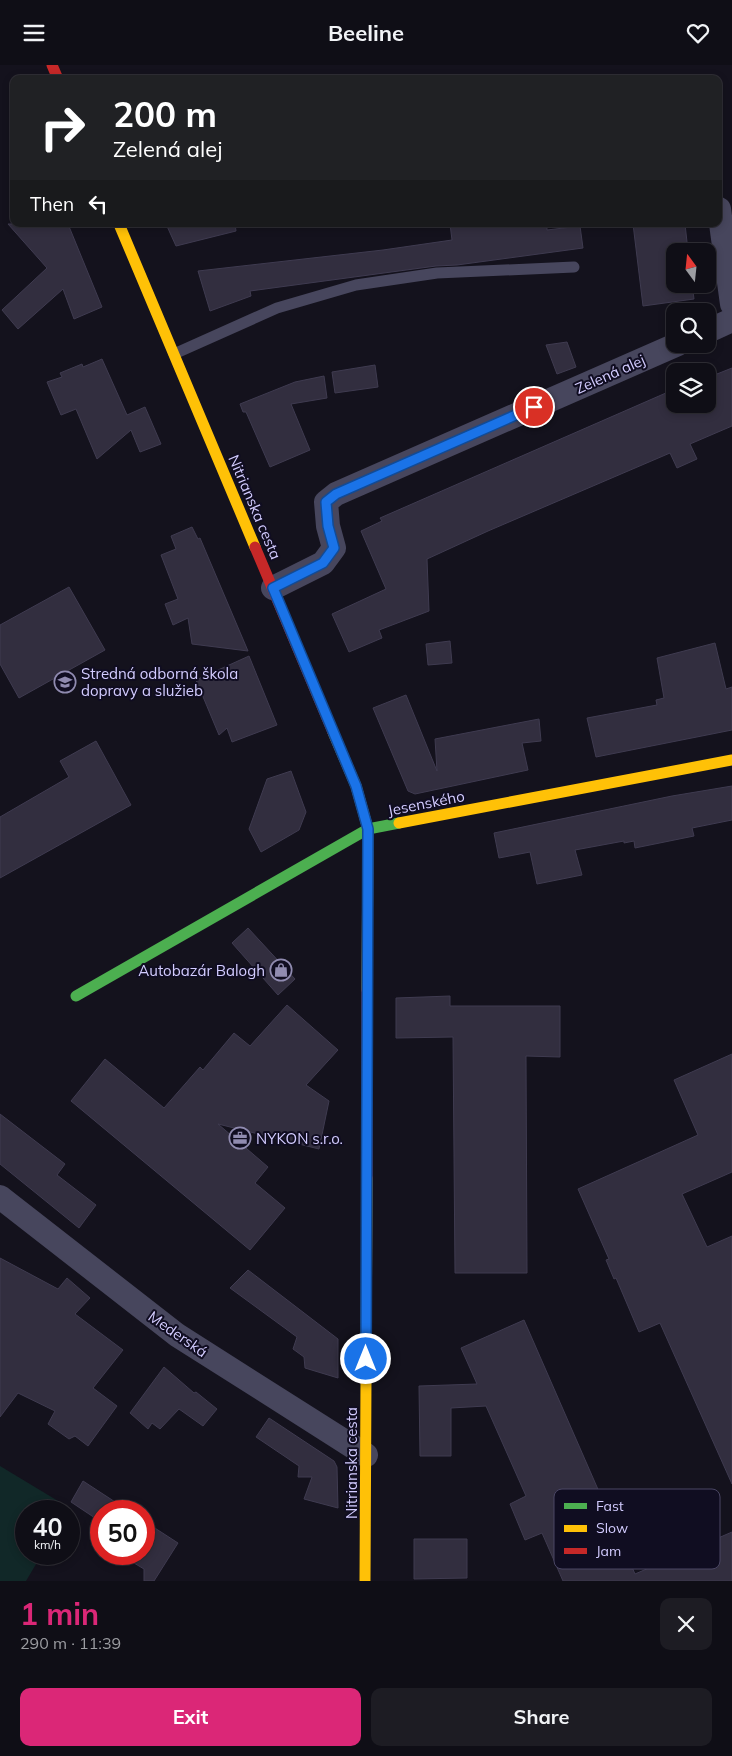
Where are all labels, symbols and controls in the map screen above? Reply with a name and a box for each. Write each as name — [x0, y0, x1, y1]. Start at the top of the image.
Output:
icon: menu — [20, 19, 48, 47]
text: Beeline — [328, 19, 404, 47]
icon: heart — [684, 19, 712, 47]
text: 200 m — [113, 92, 217, 136]
icon: right — [30, 95, 95, 160]
text: Zelená alej — [113, 135, 222, 163]
icon: left — [84, 190, 112, 218]
text: Then — [30, 192, 74, 216]
north arrow — [666, 243, 716, 293]
map controls — [666, 243, 716, 413]
button: search — [666, 303, 716, 353]
street label: Zelená alej — [572, 350, 648, 398]
button: layers — [666, 363, 716, 413]
pin — [513, 386, 555, 428]
icon: arrive — [520, 393, 548, 421]
street label: Nitrianska cesta — [224, 452, 286, 562]
place label: Stredná odborná škola dopravy a služieb — [81, 664, 238, 700]
school or university icon: Stredná odborná škola dopravy a služieb — [53, 670, 77, 694]
street label: Jesenského — [386, 786, 466, 820]
shop icon: Autobazár Balogh — [269, 958, 293, 982]
place label: Autobazár Balogh — [138, 961, 265, 980]
office icon: NYKON s.r.o. — [228, 1126, 252, 1150]
place label: NYKON s.r.o. — [256, 1129, 343, 1148]
street label: Mederská — [145, 1307, 211, 1361]
position arrow — [339, 1332, 391, 1384]
street label: Nitrianska cesta — [342, 1407, 361, 1519]
legend — [554, 1489, 720, 1569]
text: Fast — [596, 1497, 624, 1515]
speed limit sign: 50 — [90, 1500, 155, 1565]
text: 40 — [32, 1511, 63, 1542]
text: Slow — [596, 1519, 628, 1537]
text: km/h — [34, 1537, 61, 1552]
text: Jam — [596, 1542, 621, 1560]
text: 1 min — [20, 1595, 99, 1633]
button: close — [660, 1598, 712, 1650]
text: 290 m · 11:39 — [20, 1633, 121, 1653]
button: Exit — [20, 1688, 361, 1746]
button: Share — [371, 1688, 712, 1746]

